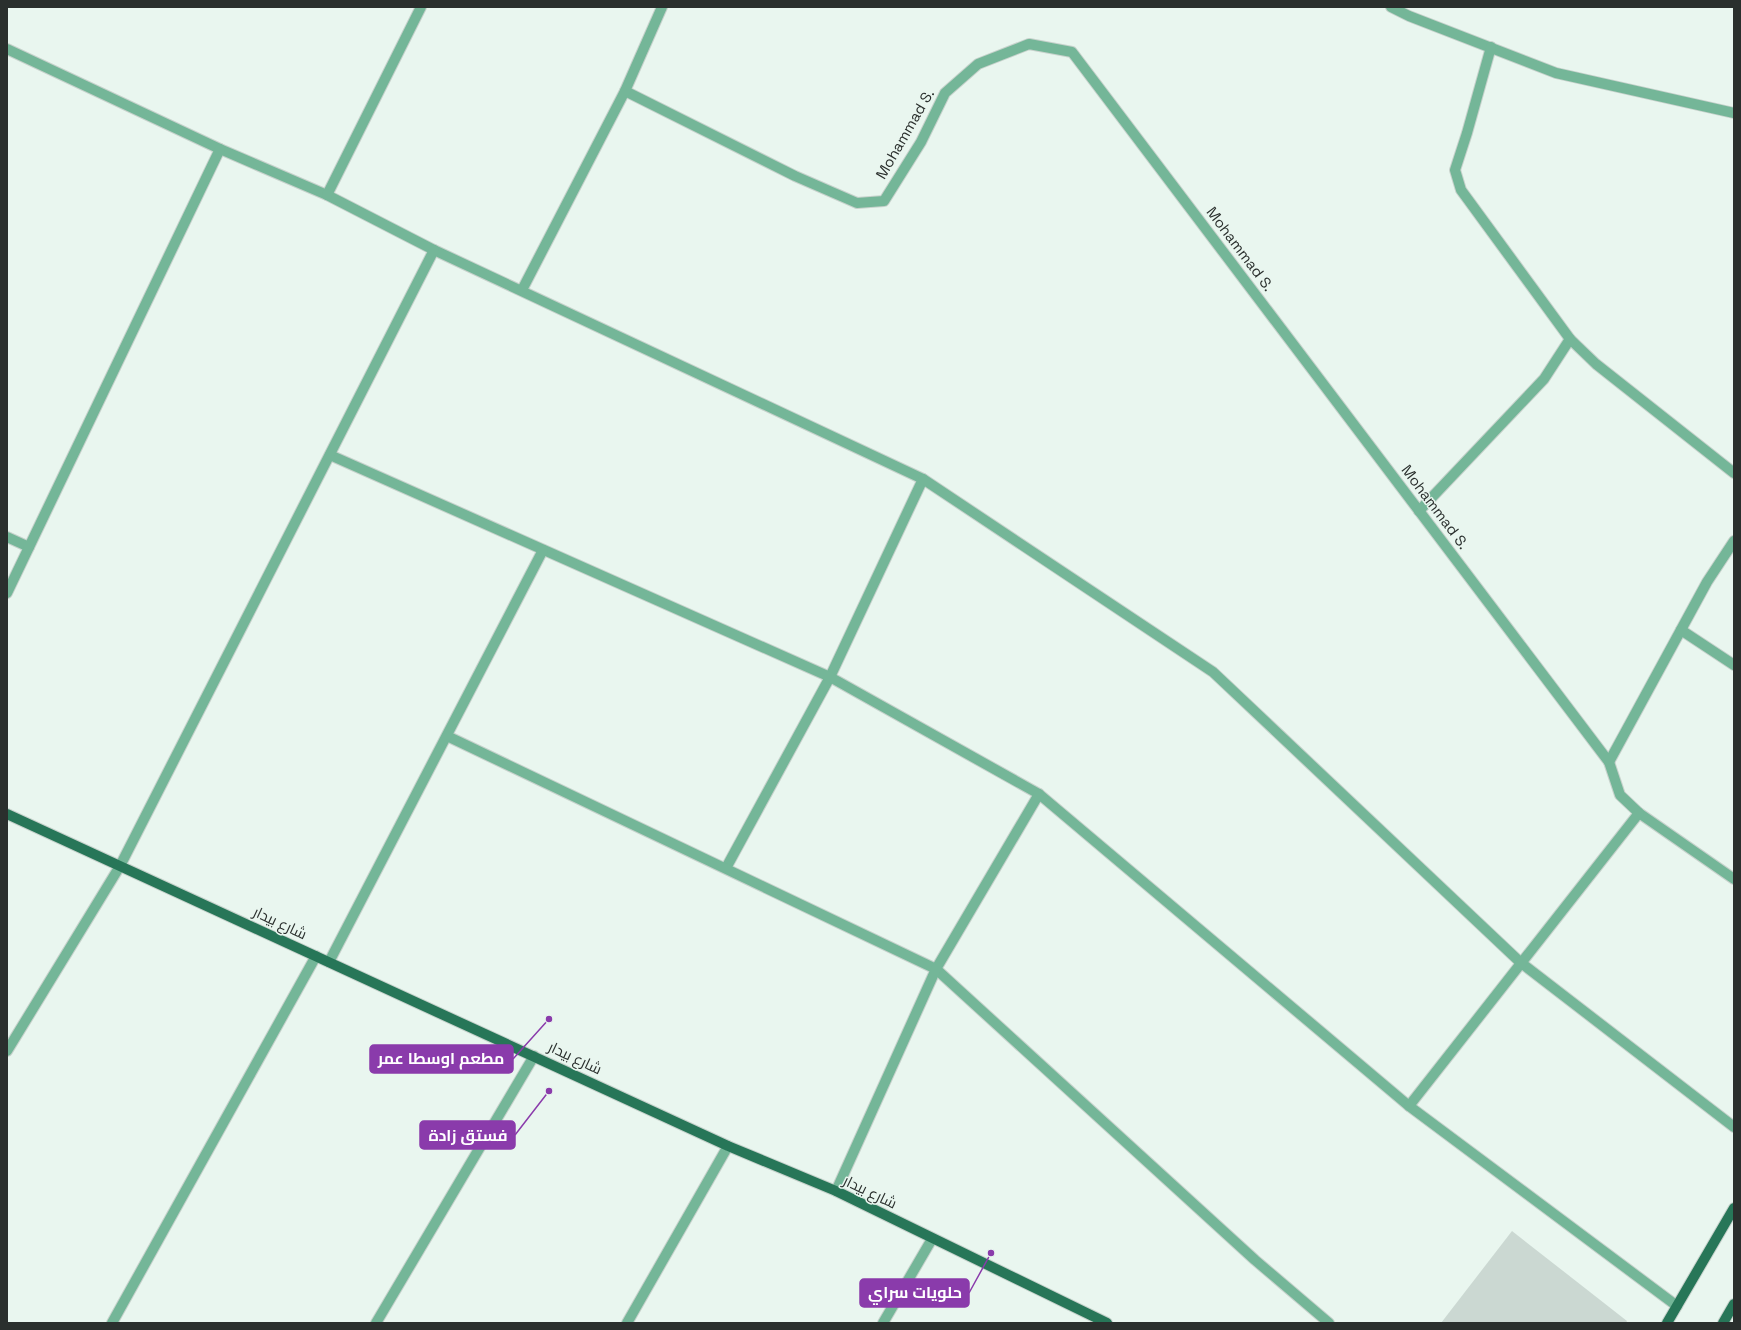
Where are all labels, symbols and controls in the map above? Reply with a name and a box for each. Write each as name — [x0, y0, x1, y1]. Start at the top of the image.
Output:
street label: Mohammad S. — [871, 85, 938, 182]
street label: Mohammad S. — [1202, 203, 1278, 295]
street label: Mohammad S. — [1397, 461, 1473, 553]
street label: شارع بيدار — [248, 901, 310, 945]
street label: شارع بيدار — [543, 1036, 605, 1080]
callout: مطعم اوسطا عمر — [370, 1045, 513, 1073]
text: مطعم اوسطا عمر — [377, 1048, 504, 1070]
callout: فستق زادة — [420, 1121, 515, 1149]
text: فستق زادة — [428, 1125, 508, 1146]
street label: شارع بيدار — [839, 1170, 900, 1214]
callout: حلويات سراي — [860, 1279, 969, 1307]
text: حلويات سراي — [868, 1282, 962, 1305]

